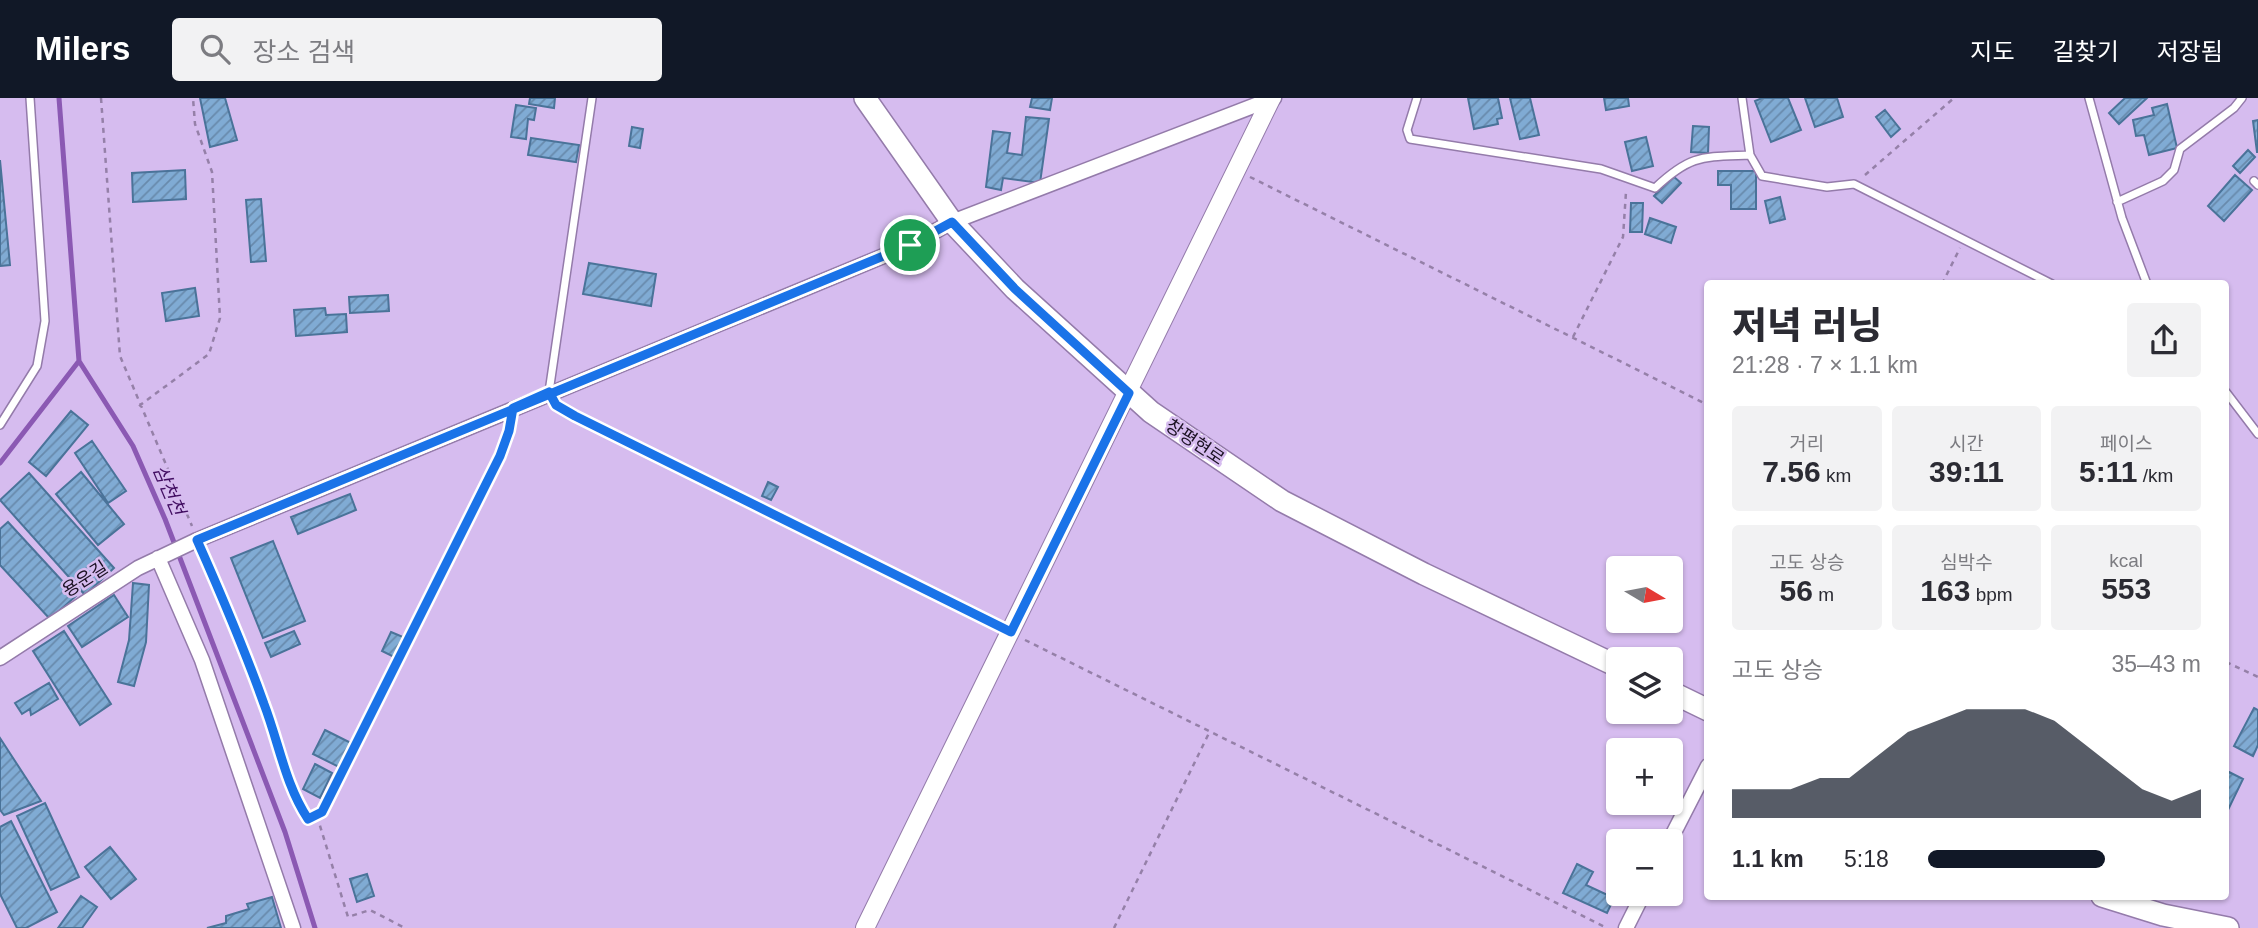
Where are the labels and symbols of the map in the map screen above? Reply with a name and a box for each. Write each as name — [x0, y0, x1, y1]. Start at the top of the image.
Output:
pin — [880, 215, 940, 275]
street label: 창평현로 — [1162, 415, 1228, 469]
water label: 삼천천 — [149, 462, 190, 520]
north arrow — [1606, 556, 1684, 634]
street label: 용운길 — [59, 557, 111, 601]

